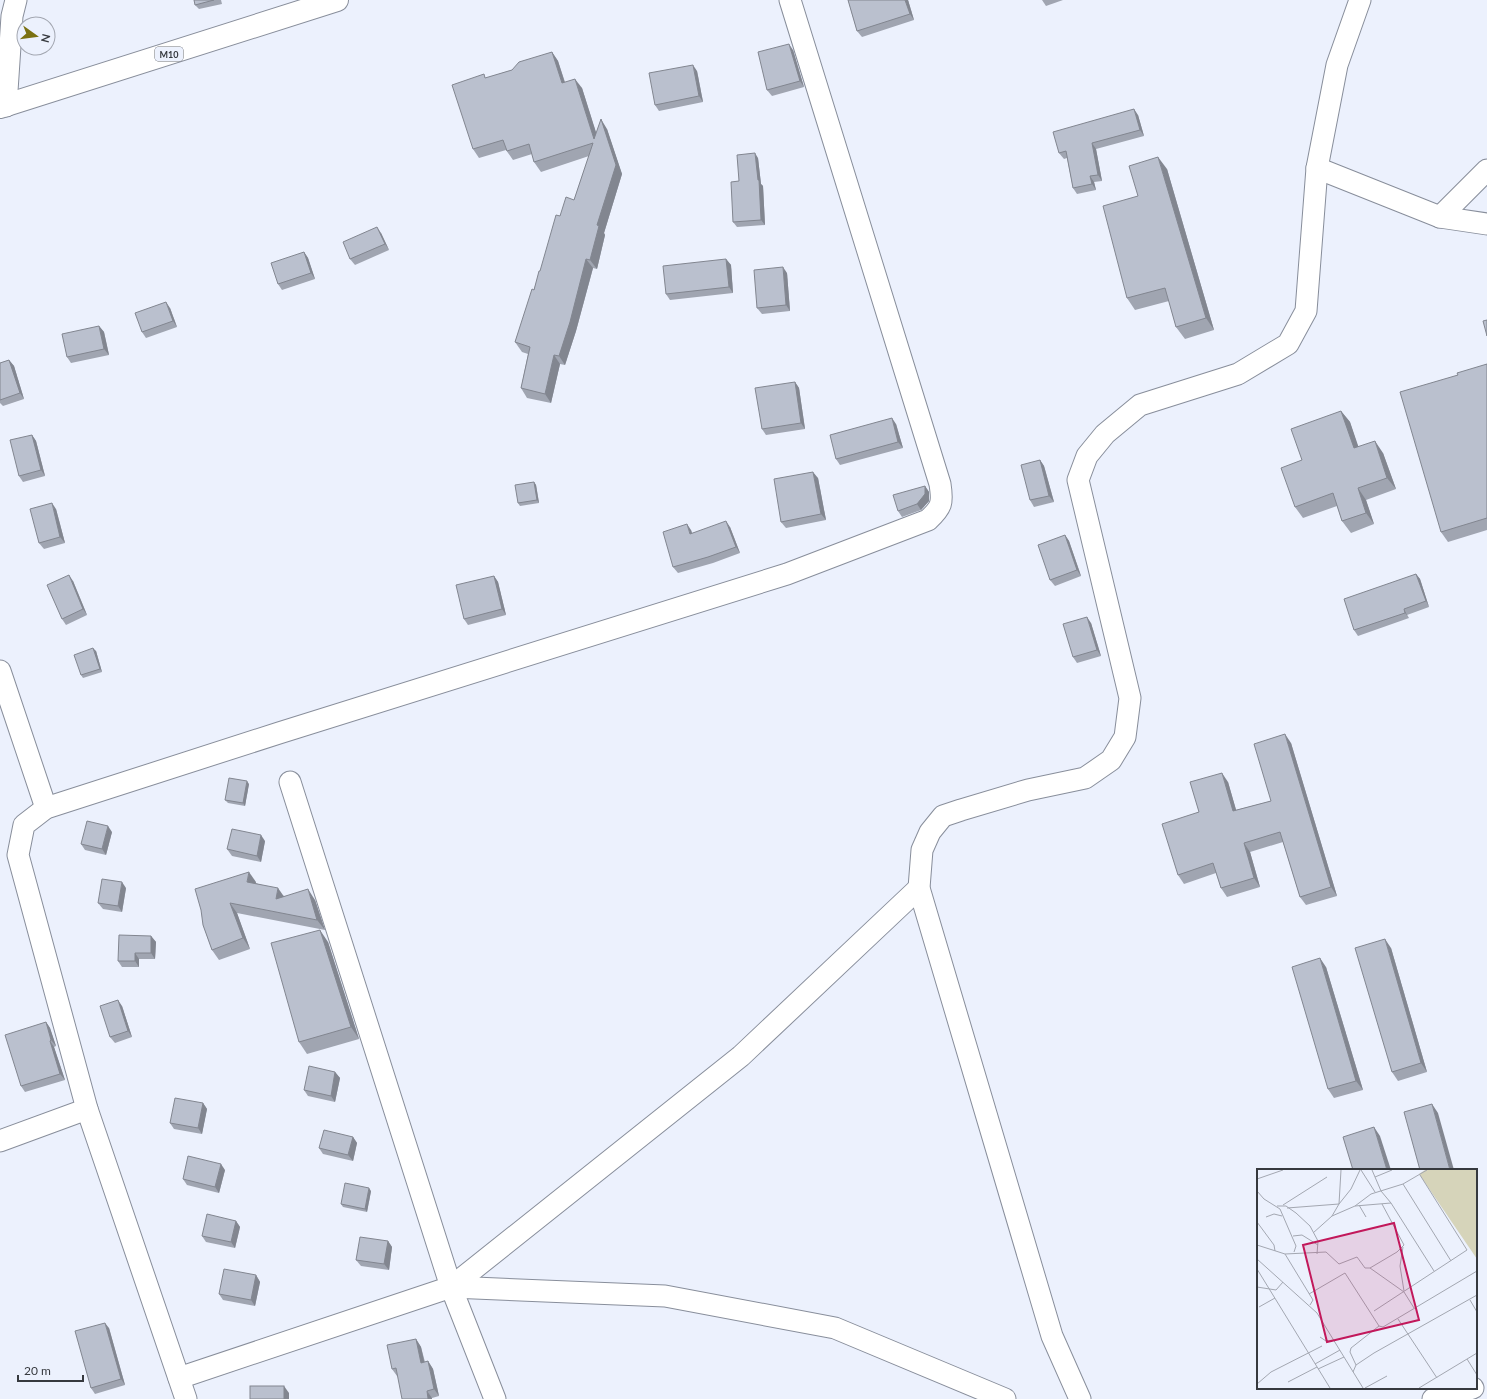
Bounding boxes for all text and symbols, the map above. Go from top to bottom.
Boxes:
north arrow [16,16,56,56]
text: N [39,33,54,44]
road number: M10 [155,47,183,61]
inset map [1257,1169,1477,1389]
scale bar [18,1357,83,1383]
text: 20 m [24,1363,51,1378]

